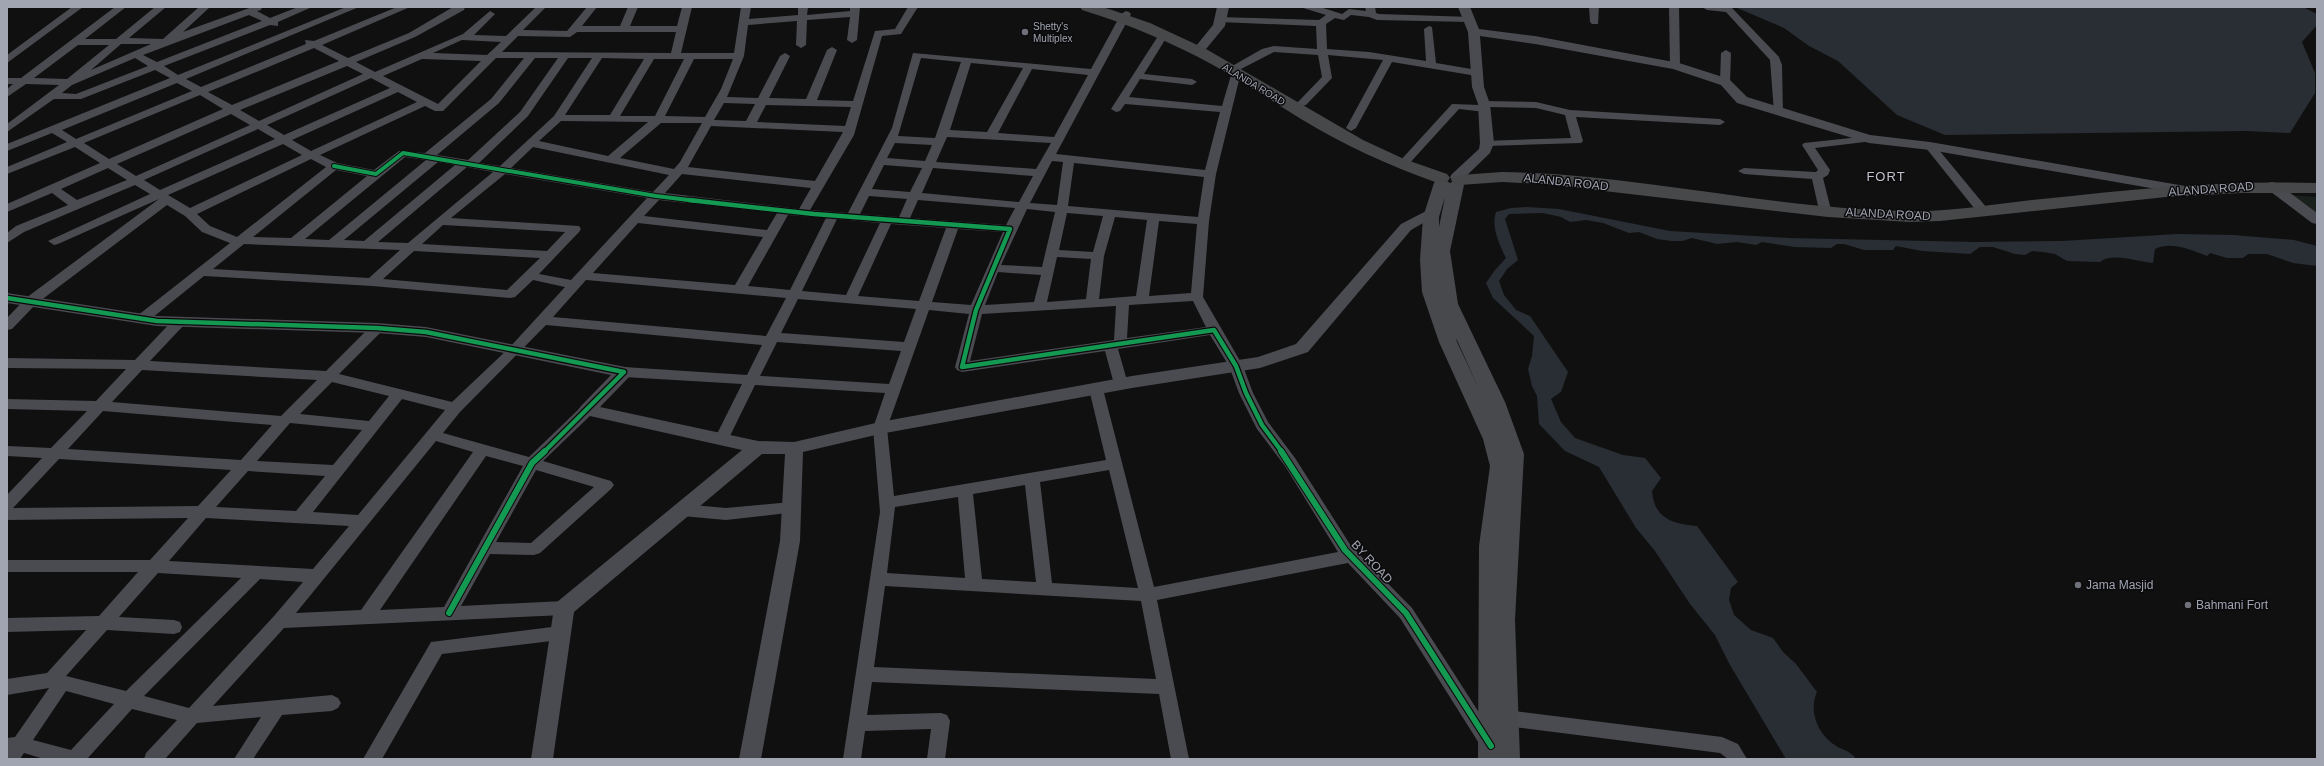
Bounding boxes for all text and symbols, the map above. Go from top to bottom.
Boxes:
place label: Shetty's Multiplex [1033,21,1072,44]
marker: Shetty's Multiplex [1020,27,1030,37]
street label: ALANDA ROAD [1220,61,1287,107]
district label: FORT [1866,169,1906,184]
street label: ALANDA ROAD [1523,171,1610,193]
street label: ALANDA ROAD [2168,179,2254,199]
street label: ALANDA ROAD [1845,205,1931,223]
street label: BY ROAD [1349,538,1396,587]
place label: Jama Masjid [2086,578,2153,592]
marker: Jama Masjid [2073,580,2083,590]
place label: Bahmani Fort [2196,598,2269,612]
marker: Bahmani Fort [2183,600,2193,610]

